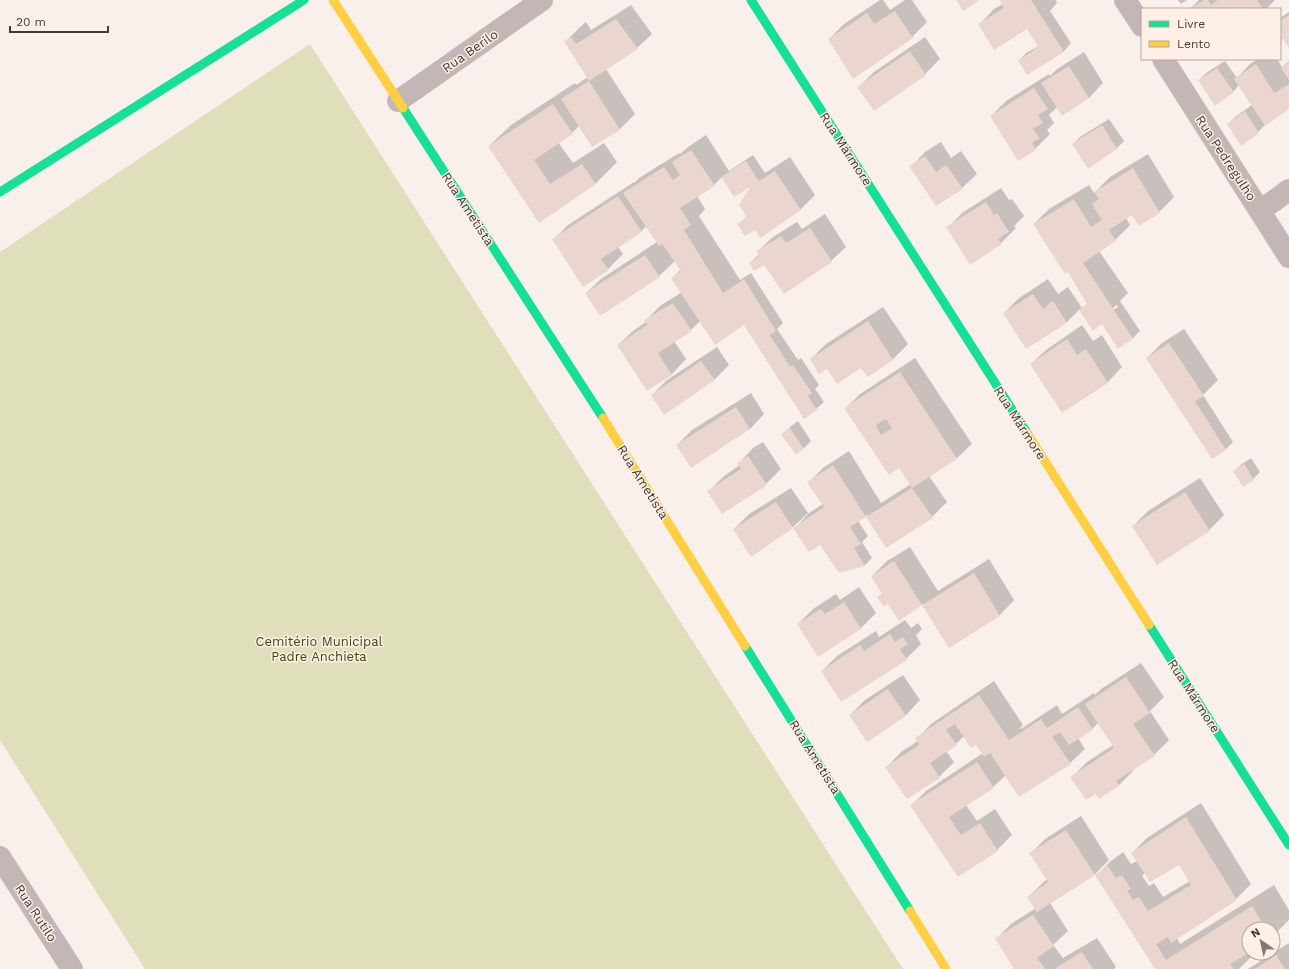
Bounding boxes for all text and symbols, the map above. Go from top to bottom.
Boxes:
scale bar [10,8,108,34]
legend [1141,8,1281,60]
text: 20 m [16,15,46,29]
text: Livre [1177,17,1205,31]
street label: Rua Berilo [439,26,501,76]
text: Lento [1177,37,1211,51]
street label: Rua Mármore [817,109,875,189]
street label: Rua Pedregulho [1193,112,1259,204]
street label: Rua Ametista [439,170,498,249]
street label: Rua Mármore [991,383,1049,463]
street label: Rua Ametista [614,442,672,522]
park label: Cemitério Municipal Padre Anchieta [256,634,382,664]
street label: Rua Mármore [1165,656,1223,736]
street label: Rua Ametista [786,717,844,797]
street label: Rua Rutilo [12,882,60,945]
north arrow [1241,921,1281,961]
text: N [1249,925,1263,941]

